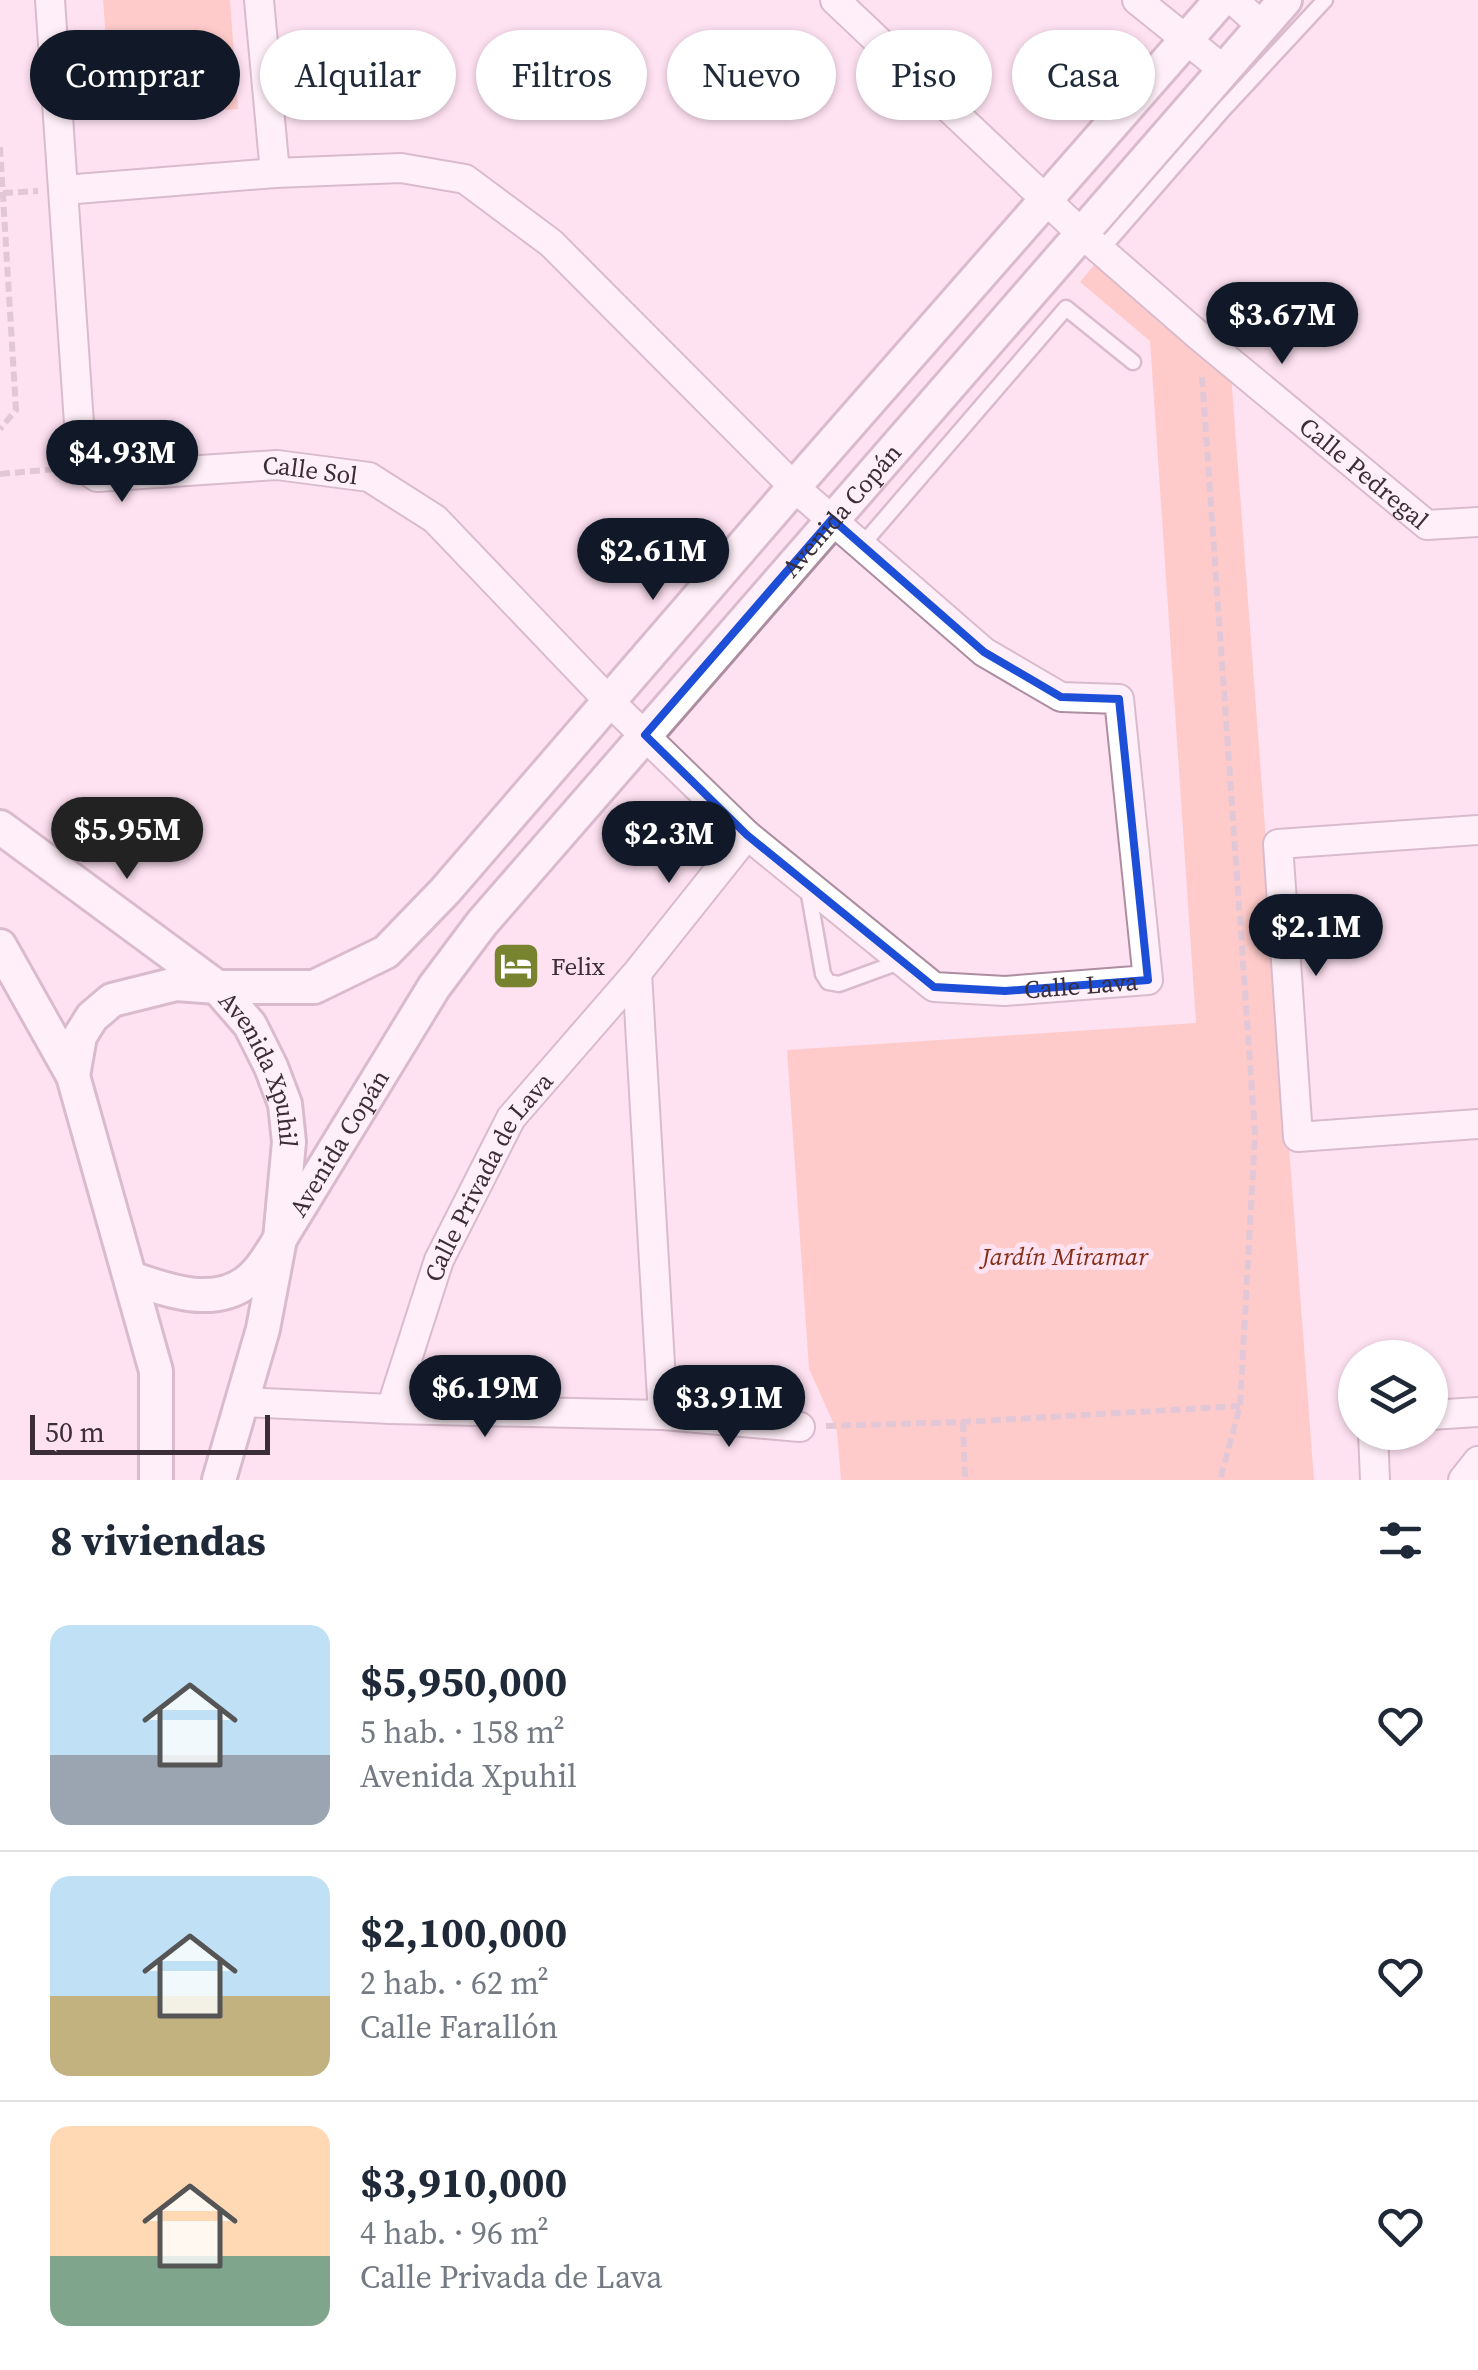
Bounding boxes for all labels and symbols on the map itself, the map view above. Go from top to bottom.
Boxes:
pin: $3.67M [1201,282,1363,367]
street label: Calle Pedregal [1292,409,1436,537]
pin: $4.93M [41,420,203,505]
street label: Avenida Copán [774,436,909,584]
street label: Calle Sol [261,448,360,492]
pin: $2.61M [572,518,734,603]
pin: $5.95M [46,797,208,882]
pin: $2.3M [599,801,739,886]
pin: $2.1M [1246,894,1386,979]
hotel icon: Felix [490,940,542,992]
place label: Felix [551,949,605,983]
street label: Calle Lava [1023,964,1139,1006]
street label: Avenida Xpuhil [211,984,306,1149]
street label: Avenida Copán [281,1063,397,1223]
street label: Calle Privada de Lava [416,1065,561,1286]
park label: Jardín Miramar [979,1239,1149,1273]
pin: $6.19M [404,1355,566,1440]
pin: $3.91M [648,1365,810,1450]
scale bar [30,1410,270,1454]

